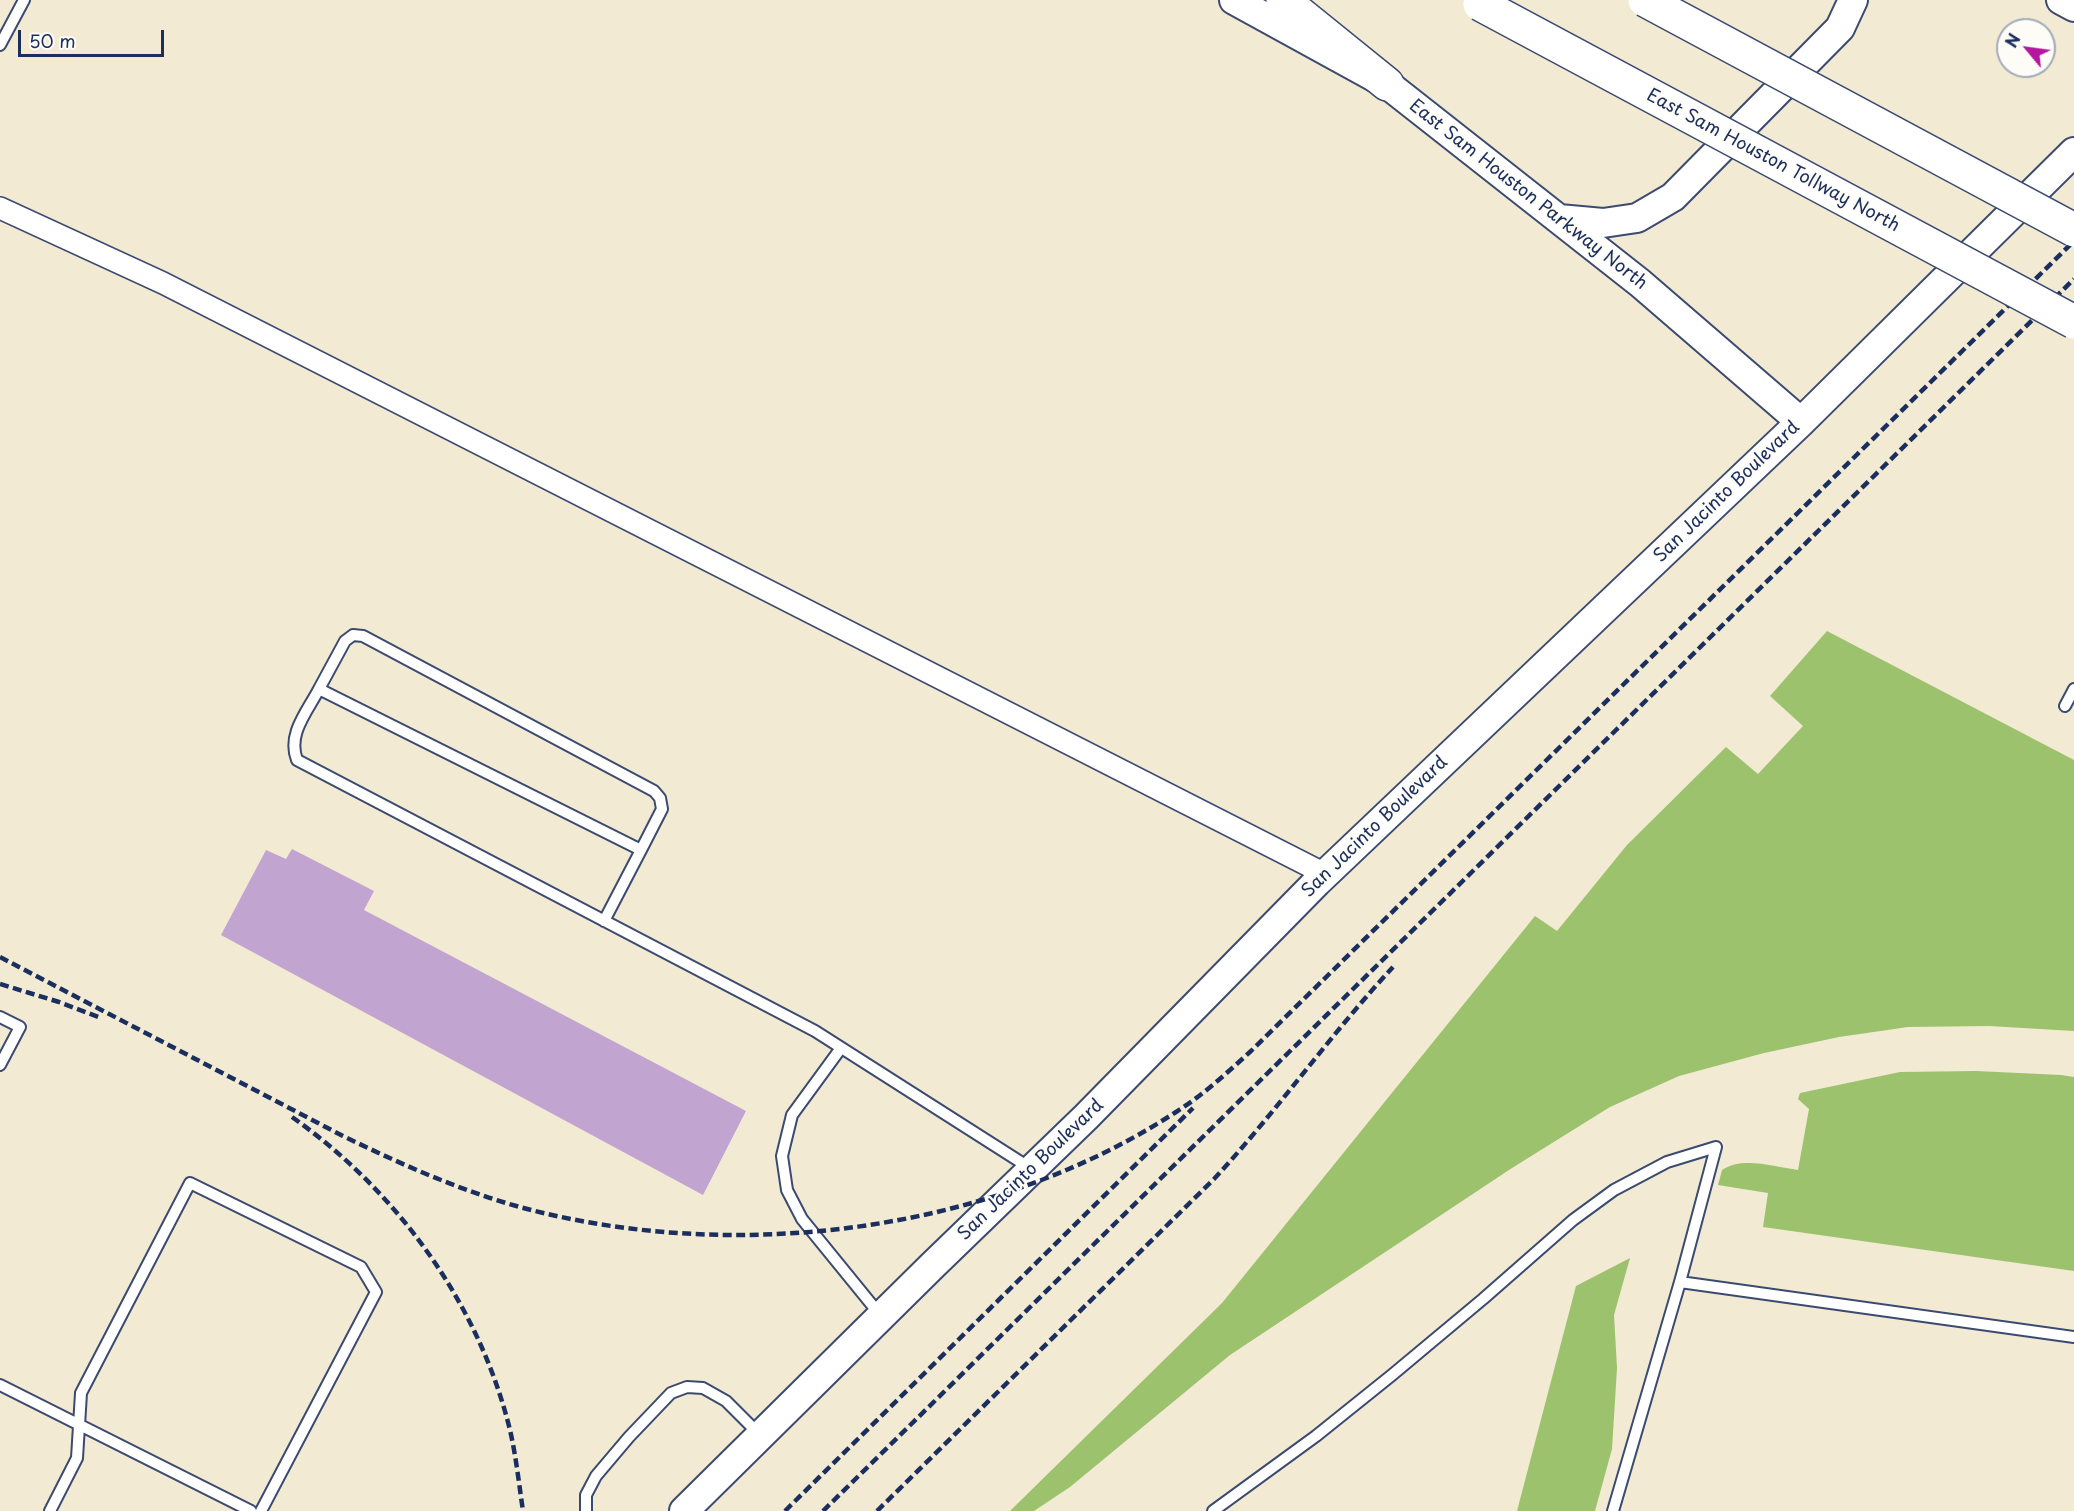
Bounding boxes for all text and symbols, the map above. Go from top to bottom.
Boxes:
scale bar [21,18,166,56]
north arrow [1996,18,2056,78]
text: 50 m [29,27,76,54]
text: N [1998,29,2026,52]
street label: East Sam Houston Tollway North [1643,85,1903,237]
street label: East Sam Houston Parkway North [1405,95,1651,295]
street label: San Jacinto Boulevard [1650,417,1804,567]
street label: San Jacinto Boulevard [1298,752,1452,902]
street label: San Jacinto Boulevard [954,1095,1108,1245]

